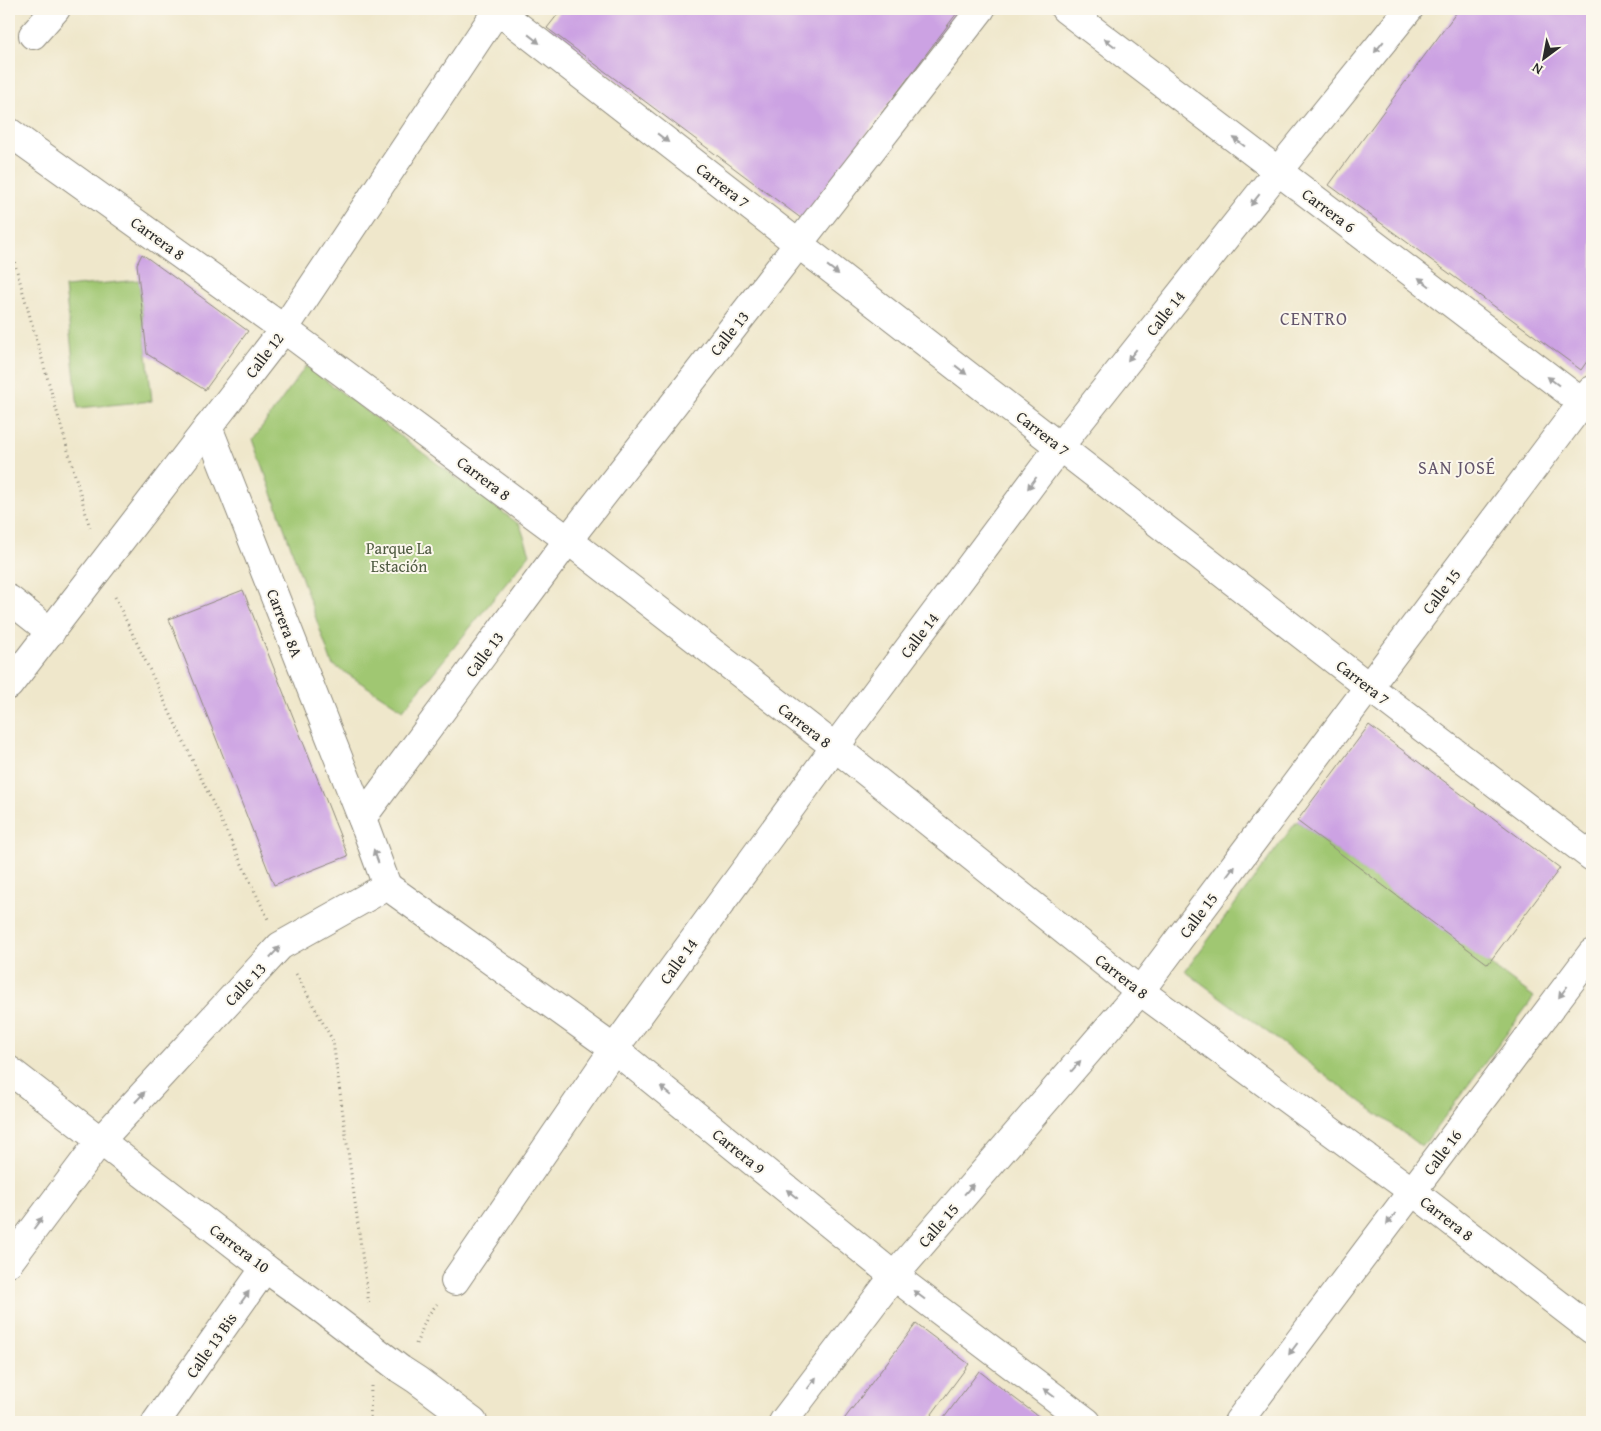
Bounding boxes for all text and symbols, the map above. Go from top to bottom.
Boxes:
north arrow [1518,32,1568,82]
one-way arrow [527,33,540,44]
one-way arrow [1104,37,1117,48]
one-way arrow [1373,40,1384,53]
text: N [1527,58,1546,80]
one-way arrow [656,133,669,144]
one-way arrow [1233,136,1246,147]
street label: Carrera 7 [691,156,755,214]
street label: Carrera 6 [1297,182,1361,238]
one-way arrow [1249,193,1260,206]
street label: Carrera 8 [126,210,190,266]
one-way arrow [826,265,840,275]
one-way arrow [1418,277,1431,288]
street label: Calle 14 [1140,285,1191,341]
street label: Calle 13 [704,305,754,361]
district label: CENTRO [1280,305,1348,332]
street label: Calle 12 [239,327,289,383]
one-way arrow [1127,348,1138,361]
one-way arrow [954,364,967,375]
one-way arrow [1547,375,1560,386]
street label: Carrera 7 [1011,404,1075,462]
street label: Carrera 8 [452,450,516,506]
district label: SAN JOSÉ [1418,454,1496,481]
one-way arrow [1027,476,1038,489]
park label: Parque La Estación [366,536,432,578]
street label: Calle 15 [1416,563,1466,619]
street label: Carrera 8A [261,585,309,661]
street label: Calle 14 [894,607,944,663]
street label: Calle 13 [459,626,509,682]
street label: Carrera 7 [1331,653,1395,711]
street label: Carrera 8 [773,696,837,754]
one-way arrow [372,848,379,863]
one-way arrow [1226,864,1236,878]
street label: Calle 15 [1173,887,1223,943]
street label: Calle 14 [653,933,703,989]
one-way arrow [269,947,281,959]
street label: Carrera 8 [1090,947,1154,1005]
street label: Calle 13 [219,957,271,1011]
one-way arrow [1558,985,1568,999]
one-way arrow [1070,1060,1081,1073]
one-way arrow [659,1086,672,1097]
one-way arrow [135,1091,146,1104]
street label: Carrera 9 [707,1122,771,1180]
street label: Calle 16 [1417,1124,1467,1180]
one-way arrow [963,1183,974,1195]
one-way arrow [786,1188,799,1199]
street label: Carrera 8 [1415,1189,1479,1247]
street label: Calle 15 [912,1198,964,1252]
one-way arrow [1386,1212,1396,1226]
one-way arrow [33,1216,43,1230]
street label: Carrera 10 [205,1217,275,1279]
one-way arrow [240,1290,250,1303]
one-way arrow [912,1290,926,1300]
street label: Calle 13 Bis [180,1307,242,1383]
one-way arrow [1288,1342,1298,1356]
one-way arrow [807,1376,817,1390]
one-way arrow [1042,1388,1056,1398]

